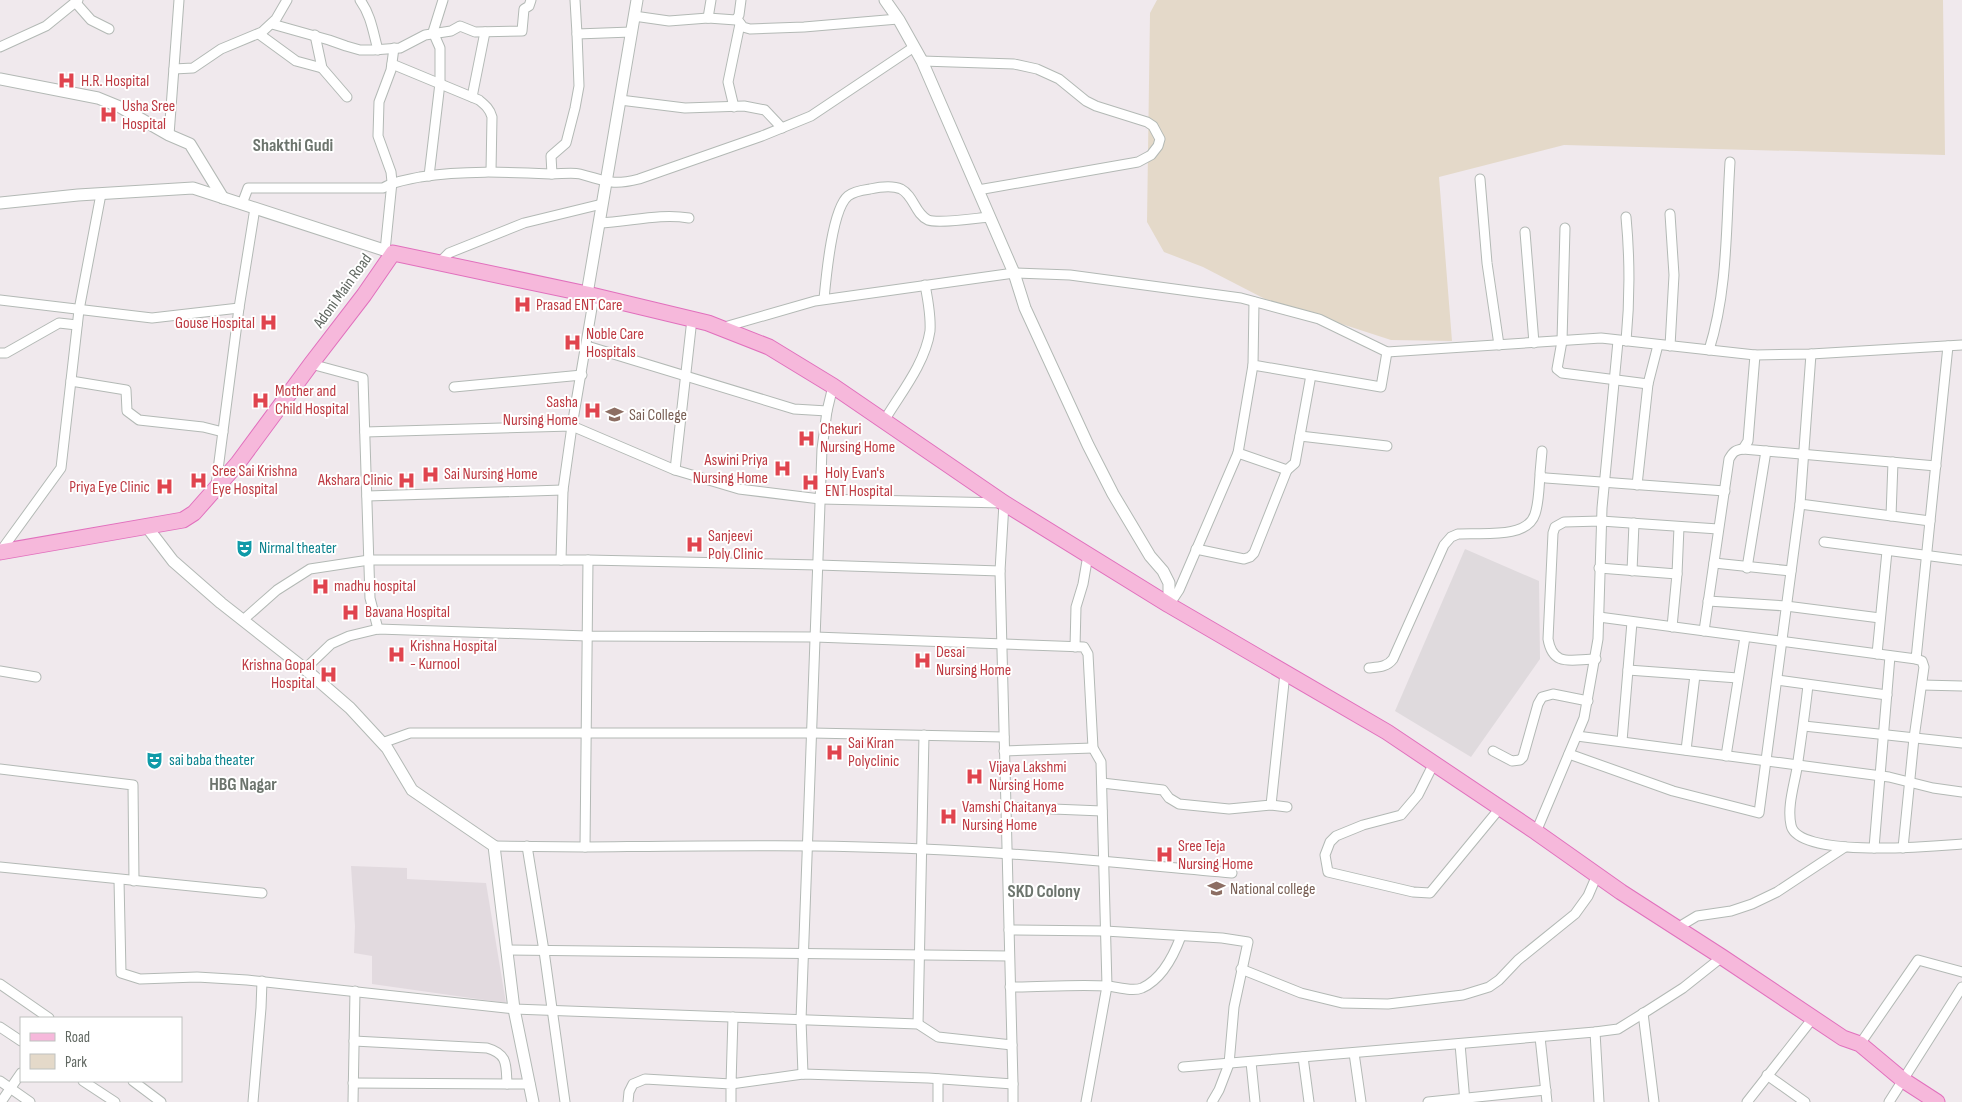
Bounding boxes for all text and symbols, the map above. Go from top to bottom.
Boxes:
hospital icon: H.R. Hospital [57,71,77,91]
place label: H.R. Hospital [81,72,149,91]
place label: Usha Sree Hospital [122,97,175,134]
hospital icon: Usha Sree Hospital [98,105,118,125]
district label: Shakthi Gudi [253,135,333,156]
street label: Adoni Main Road [309,250,376,333]
hospital icon: Prasad ENT Care [512,295,532,315]
place label: Prasad ENT Care [536,296,623,315]
hospital icon: Gouse Hospital [259,313,279,333]
place label: Gouse Hospital [175,314,255,333]
place label: Noble Care Hospitals [586,325,644,362]
hospital icon: Noble Care Hospitals [562,333,582,353]
place label: Mother and Child Hospital [275,382,349,419]
hospital icon: Mother and Child Hospital [251,390,271,410]
place label: Sasha Nursing Home [503,393,578,430]
hospital icon: Sasha Nursing Home [582,401,602,421]
school or university icon: Sai College [605,405,625,425]
place label: Sai College [629,406,687,425]
place label: Chekuri Nursing Home [820,420,895,457]
hospital icon: Chekuri Nursing Home [796,428,816,448]
place label: Aswini Priya Nursing Home [693,451,768,488]
hospital icon: Aswini Priya Nursing Home [772,459,792,479]
place label: Sree Sai Krishna Eye Hospital [212,462,297,499]
hospital icon: Sai Nursing Home [420,464,440,484]
place label: Holy Evan's ENT Hospital [825,464,893,501]
place label: Sai Nursing Home [444,465,538,484]
hospital icon: Sree Sai Krishna Eye Hospital [188,470,208,490]
hospital icon: Akshara Clinic [397,470,417,490]
place label: Akshara Clinic [317,471,393,490]
hospital icon: Holy Evan's ENT Hospital [801,472,821,492]
hospital icon: Priya Eye Clinic [154,477,174,497]
place label: Priya Eye Clinic [69,478,150,497]
place label: Sanjeevi Poly Clinic [708,527,763,564]
hospital icon: Sanjeevi Poly Clinic [684,535,704,555]
theatre icon: Nirmal theater [235,538,255,558]
place label: Nirmal theater [259,539,337,558]
hospital icon: madhu hospital [310,576,330,596]
place label: madhu hospital [334,577,416,596]
hospital icon: Bavana Hospital [341,602,361,622]
place label: Bavana Hospital [365,603,450,622]
place label: Krishna Hospital - Kurnool [410,637,497,674]
place label: Desai Nursing Home [936,643,1011,680]
hospital icon: Krishna Hospital - Kurnool [386,645,406,665]
hospital icon: Desai Nursing Home [912,651,932,671]
place label: Krishna Gopal Hospital [242,656,315,693]
hospital icon: Krishna Gopal Hospital [319,664,339,684]
place label: Sai Kiran Polyclinic [848,734,899,771]
hospital icon: Sai Kiran Polyclinic [824,742,844,762]
theatre icon: sai baba theater [145,750,165,770]
place label: sai baba theater [169,751,255,770]
place label: Vijaya Lakshmi Nursing Home [989,758,1067,795]
hospital icon: Vijaya Lakshmi Nursing Home [965,766,985,786]
district label: HBG Nagar [209,774,277,795]
place label: Vamshi Chaitanya Nursing Home [962,798,1057,835]
hospital icon: Vamshi Chaitanya Nursing Home [938,806,958,826]
place label: Sree Teja Nursing Home [1178,837,1253,874]
hospital icon: Sree Teja Nursing Home [1154,845,1174,865]
school or university icon: National college [1206,879,1226,899]
place label: National college [1230,880,1315,899]
district label: SKD Colony [1008,881,1081,902]
legend [20,1017,182,1082]
text: Road [65,1028,90,1047]
text: Park [65,1053,87,1072]

